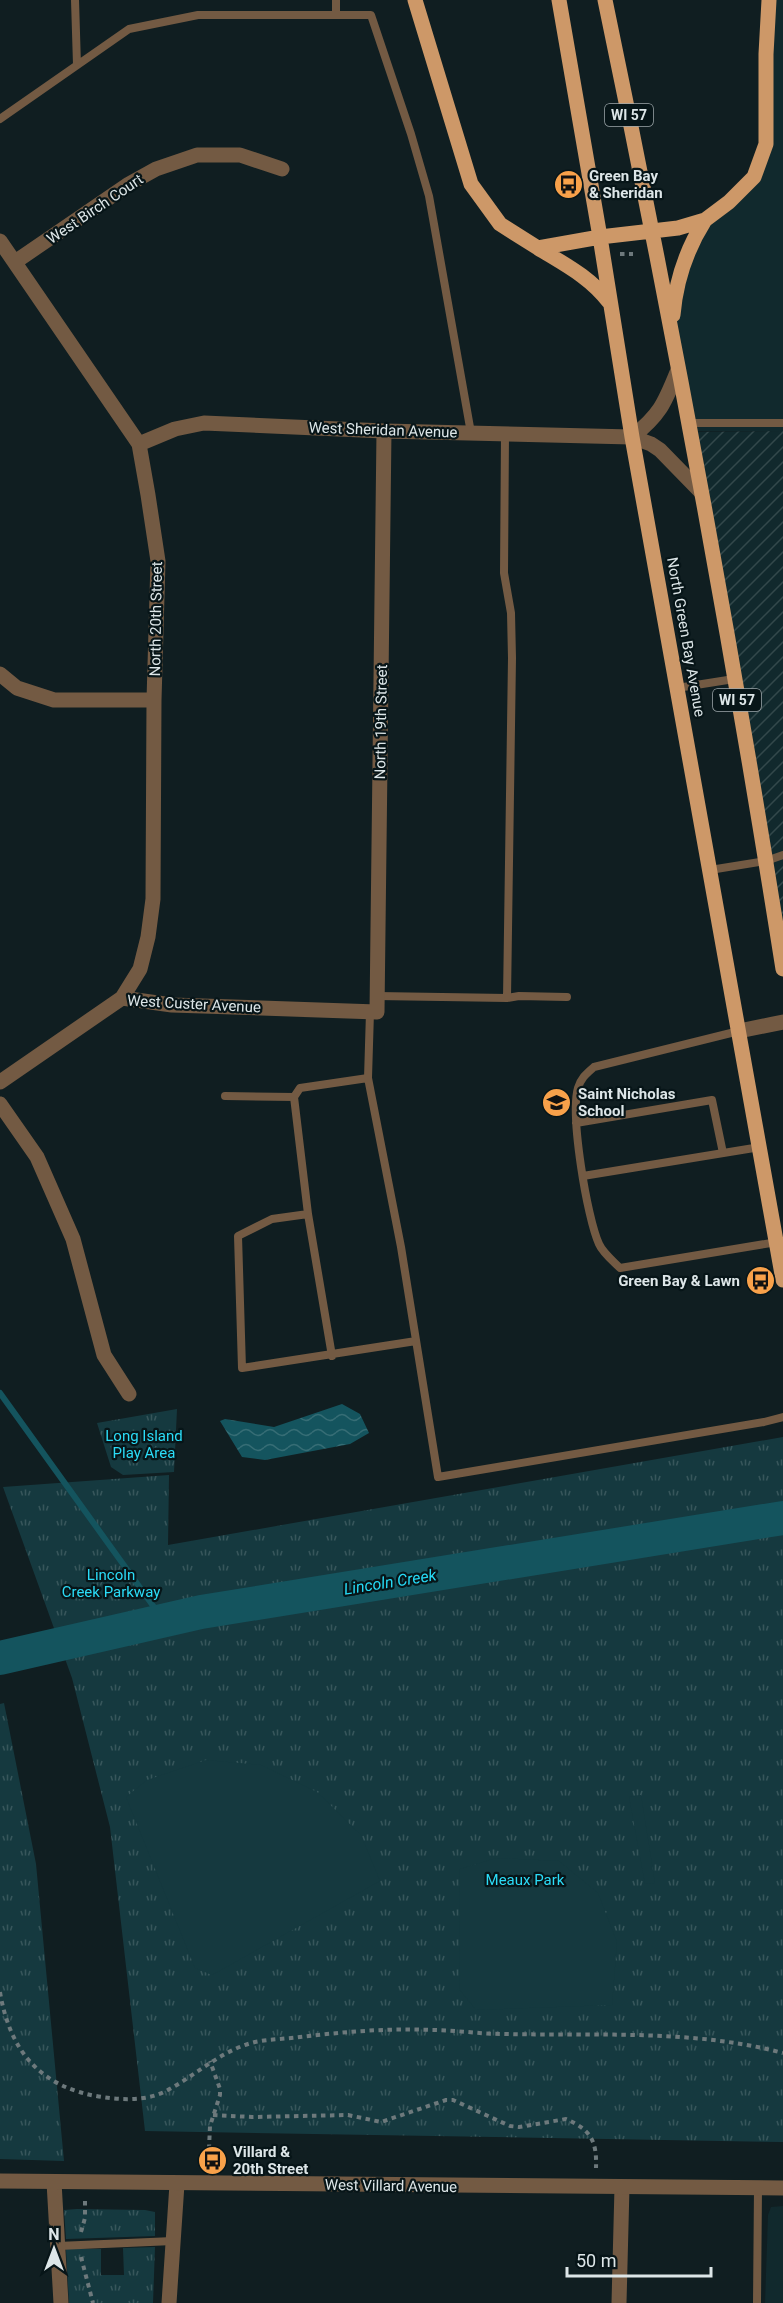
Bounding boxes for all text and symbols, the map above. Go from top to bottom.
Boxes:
road number: WI 57 [605,104,653,126]
place label: Green Bay & Sheridan [589,167,663,202]
bus stop icon: Green Bay & Sheridan [552,169,584,201]
street label: West Birch Court [43,170,147,248]
street label: West Sheridan Avenue [308,418,458,442]
street label: North Green Bay Avenue [663,556,709,718]
street label: North 20th Street [146,561,166,677]
street label: North 19th Street [371,664,391,780]
road number: WI 57 [713,689,761,711]
street label: West Custer Avenue [127,992,261,1016]
place label: Saint Nicholas School [578,1085,676,1120]
school or university icon: Saint Nicholas School [541,1087,573,1119]
bus stop icon: Green Bay & Lawn [745,1265,777,1297]
place label: Green Bay & Lawn [618,1272,740,1290]
park label: Long Island Play Area [105,1427,183,1462]
water label: Lincoln Creek [342,1565,439,1599]
park label: Lincoln Creek Parkway [62,1566,160,1601]
park label: Meaux Park [486,1871,565,1889]
place label: Villard & 20th Street [233,2143,308,2178]
bus stop icon: Villard & 20th Street [196,2145,228,2177]
street label: West Villard Avenue [325,2176,457,2196]
north arrow [24,2219,84,2279]
text: N [48,2225,60,2244]
scale bar [567,2240,711,2278]
text: 50 m [576,2250,616,2271]

